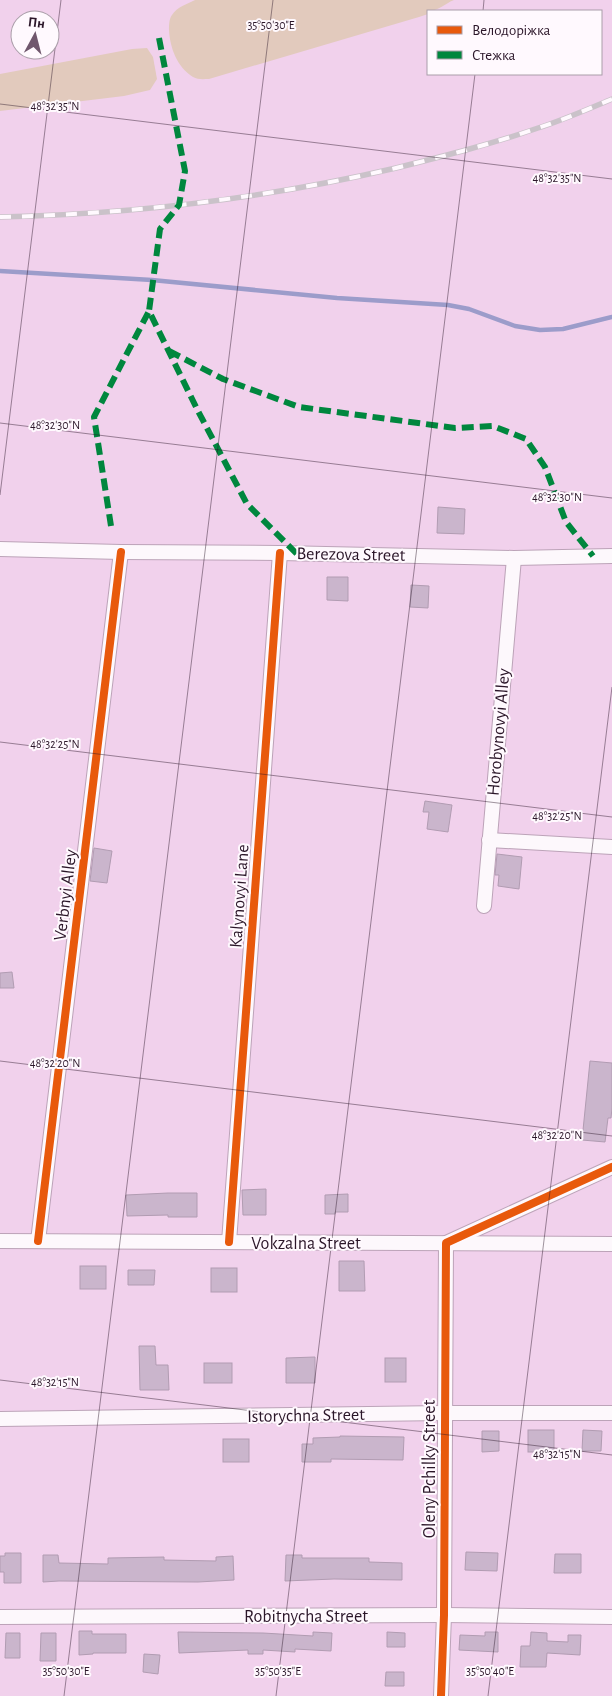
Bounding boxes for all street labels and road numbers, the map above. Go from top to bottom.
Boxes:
street label: Berezova Street [297,545,406,565]
street label: Horobynovyi Alley [484,667,514,796]
street label: Kalynovyi Lane [227,844,253,948]
street label: Verbnyi Alley [51,848,81,942]
street label: Vokzalna Street [251,1235,361,1253]
street label: Oleny Pchilky Street [421,1399,439,1538]
street label: Istorychna Street [247,1406,365,1426]
street label: Robitnycha Street [244,1608,368,1626]

